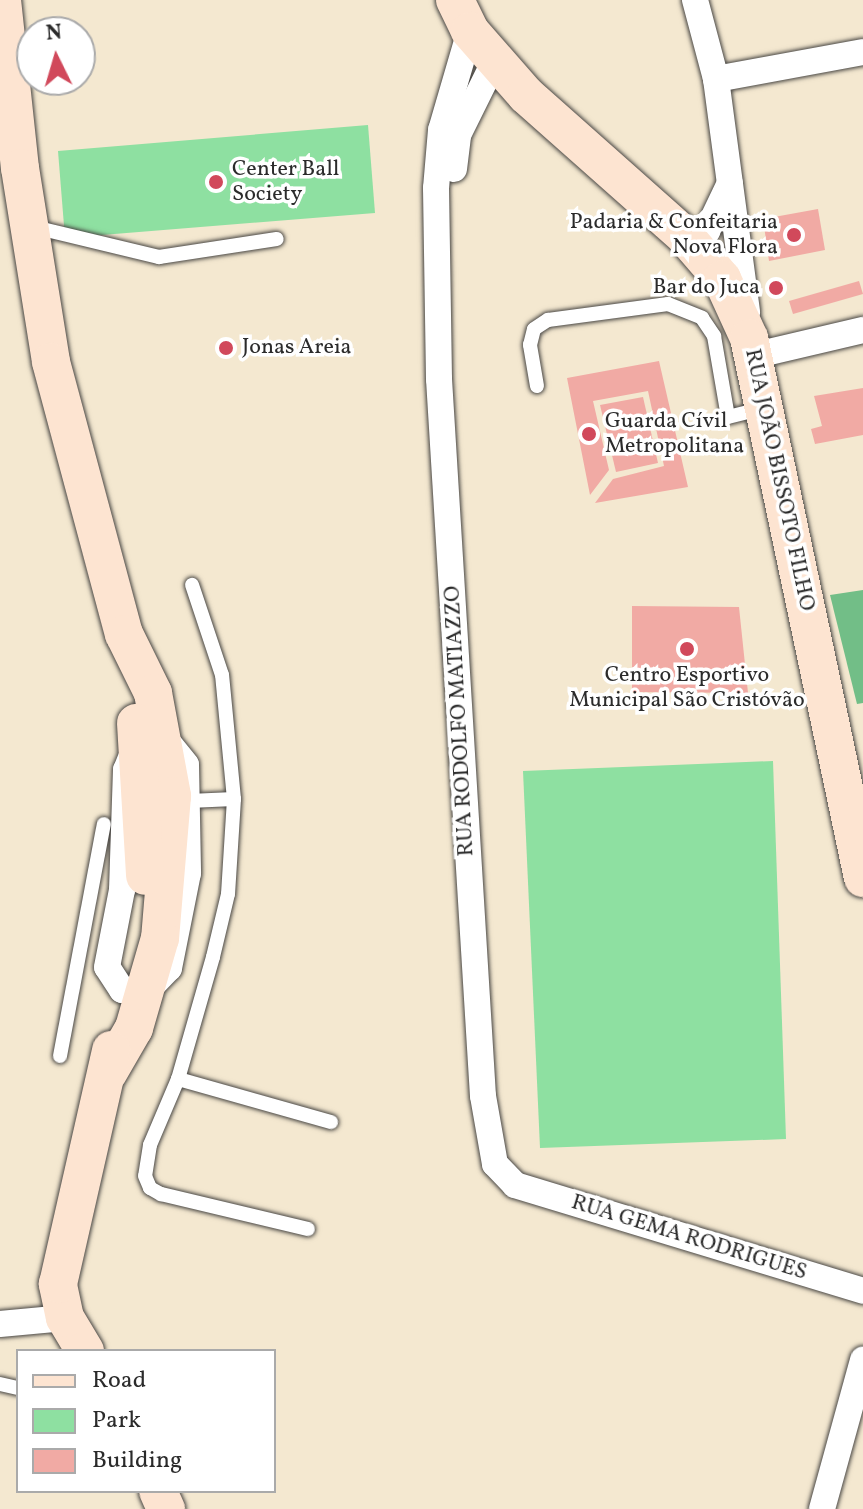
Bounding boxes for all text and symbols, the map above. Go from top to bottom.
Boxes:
north arrow [16,16,96,96]
text: N [45,17,63,50]
place label: Center Ball Society [232,156,339,208]
marker: Center Ball Society [207,173,225,191]
place label: Padaria & Confeitaria Nova Flora [570,209,778,260]
marker: Padaria & Confeitaria Nova Flora [785,226,803,244]
place label: Bar do Juca [653,275,760,301]
marker: Bar do Juca [767,279,785,297]
place label: Jonas Areia [242,335,352,361]
marker: Jonas Areia [217,339,235,357]
street label: RUA JOÃO BISSOTO FILHO [738,347,820,613]
place label: Guarda Cívil Metropolitana [605,408,744,460]
marker: Guarda Cívil Metropolitana [580,425,598,443]
street label: RUA RODOLFO MATIAZZO [440,585,480,857]
marker: Centro Esportivo Municipal São Cristóvão [678,640,696,658]
place label: Centro Esportivo Municipal São Cristóvão [569,662,805,714]
street label: RUA GEMA RODRIGUES [568,1190,810,1286]
legend [16,1349,276,1493]
text: Road [92,1364,146,1398]
text: Park [92,1404,141,1438]
text: Building [92,1444,182,1478]

